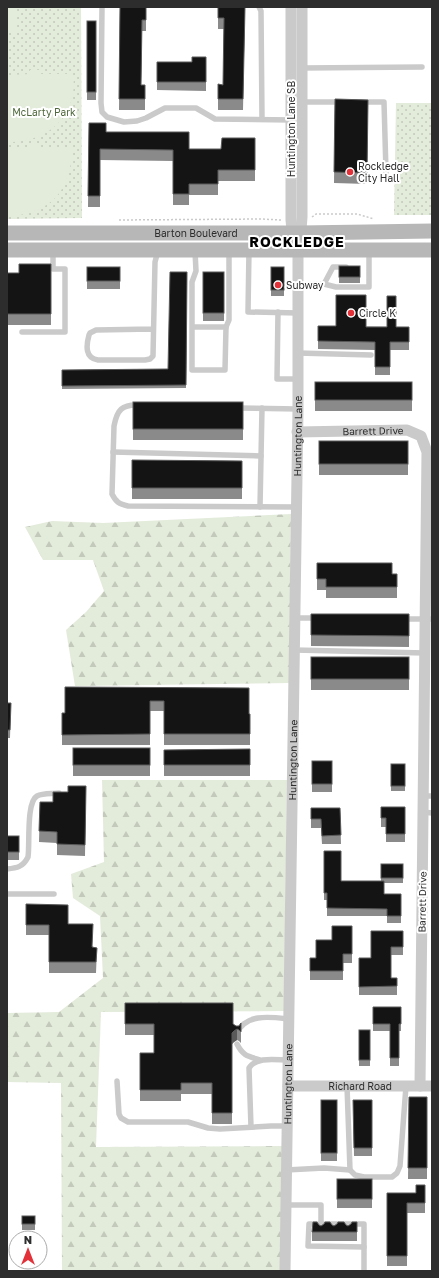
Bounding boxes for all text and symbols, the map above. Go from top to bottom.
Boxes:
street label: Huntington Lane SB [285,81,297,177]
park label: McLarty Park [12,106,76,118]
place label: Rockledge City Hall [358,160,409,184]
marker: Rockledge City Hall [345,167,355,177]
street label: Barton Boulevard [154,227,238,239]
district label: ROCKLEDGE [249,233,345,250]
place label: Subway [286,279,324,291]
marker: Subway [273,280,283,290]
place label: Circle K [359,307,396,319]
marker: Circle K [346,308,356,318]
street label: Huntington Lane [291,395,304,477]
street label: Barrett Drive [342,424,404,437]
street label: Huntington Lane [286,719,299,801]
street label: Barrett Drive [415,871,429,933]
street label: Huntington Lane [281,1043,294,1125]
street label: Richard Road [328,1080,392,1092]
north arrow [8,1230,48,1270]
text: N [24,1233,32,1246]

